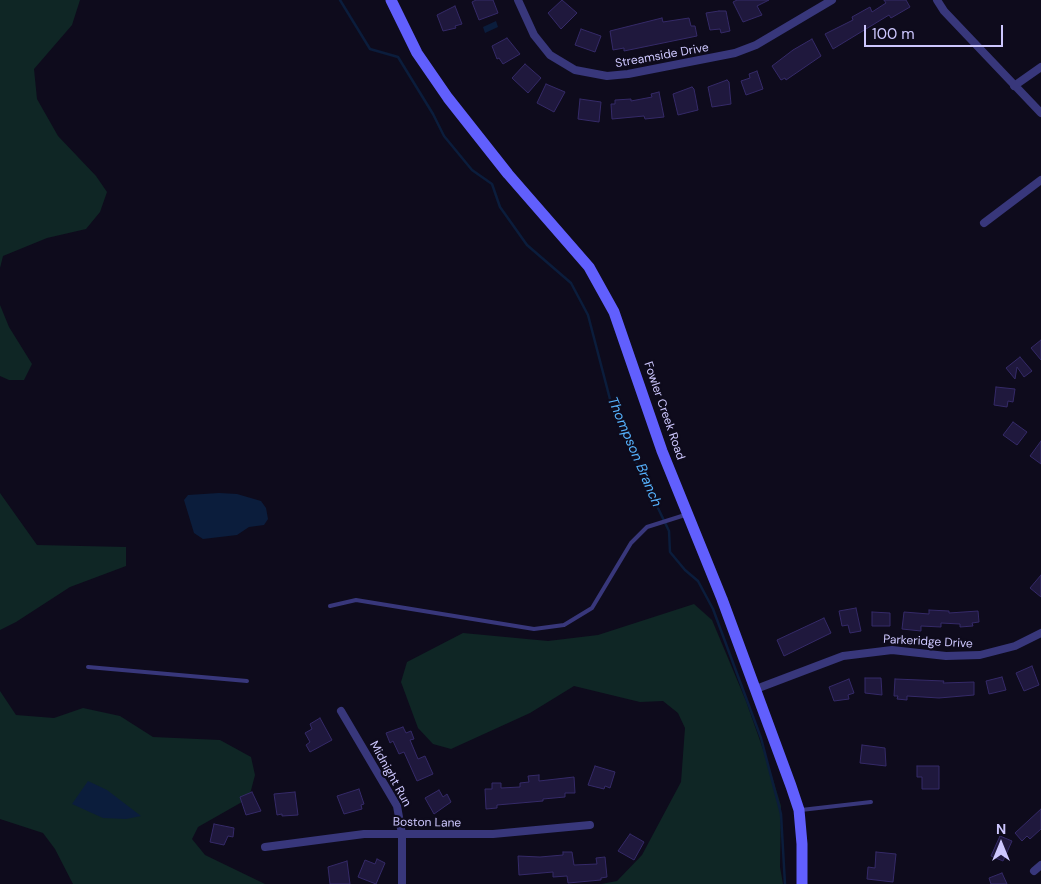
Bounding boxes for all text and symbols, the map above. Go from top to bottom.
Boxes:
scale bar [866,15,1005,47]
text: 100 m [872,24,915,44]
street label: Streamside Drive [614,41,710,71]
street label: Fowler Creek Road [640,360,688,462]
water label: Thompson Branch [603,394,665,510]
street label: Parkeridge Drive [883,632,973,652]
street label: Midnight Run [366,739,414,809]
street label: Boston Lane [393,815,461,831]
north arrow [976,819,1026,869]
text: N [996,820,1006,838]

